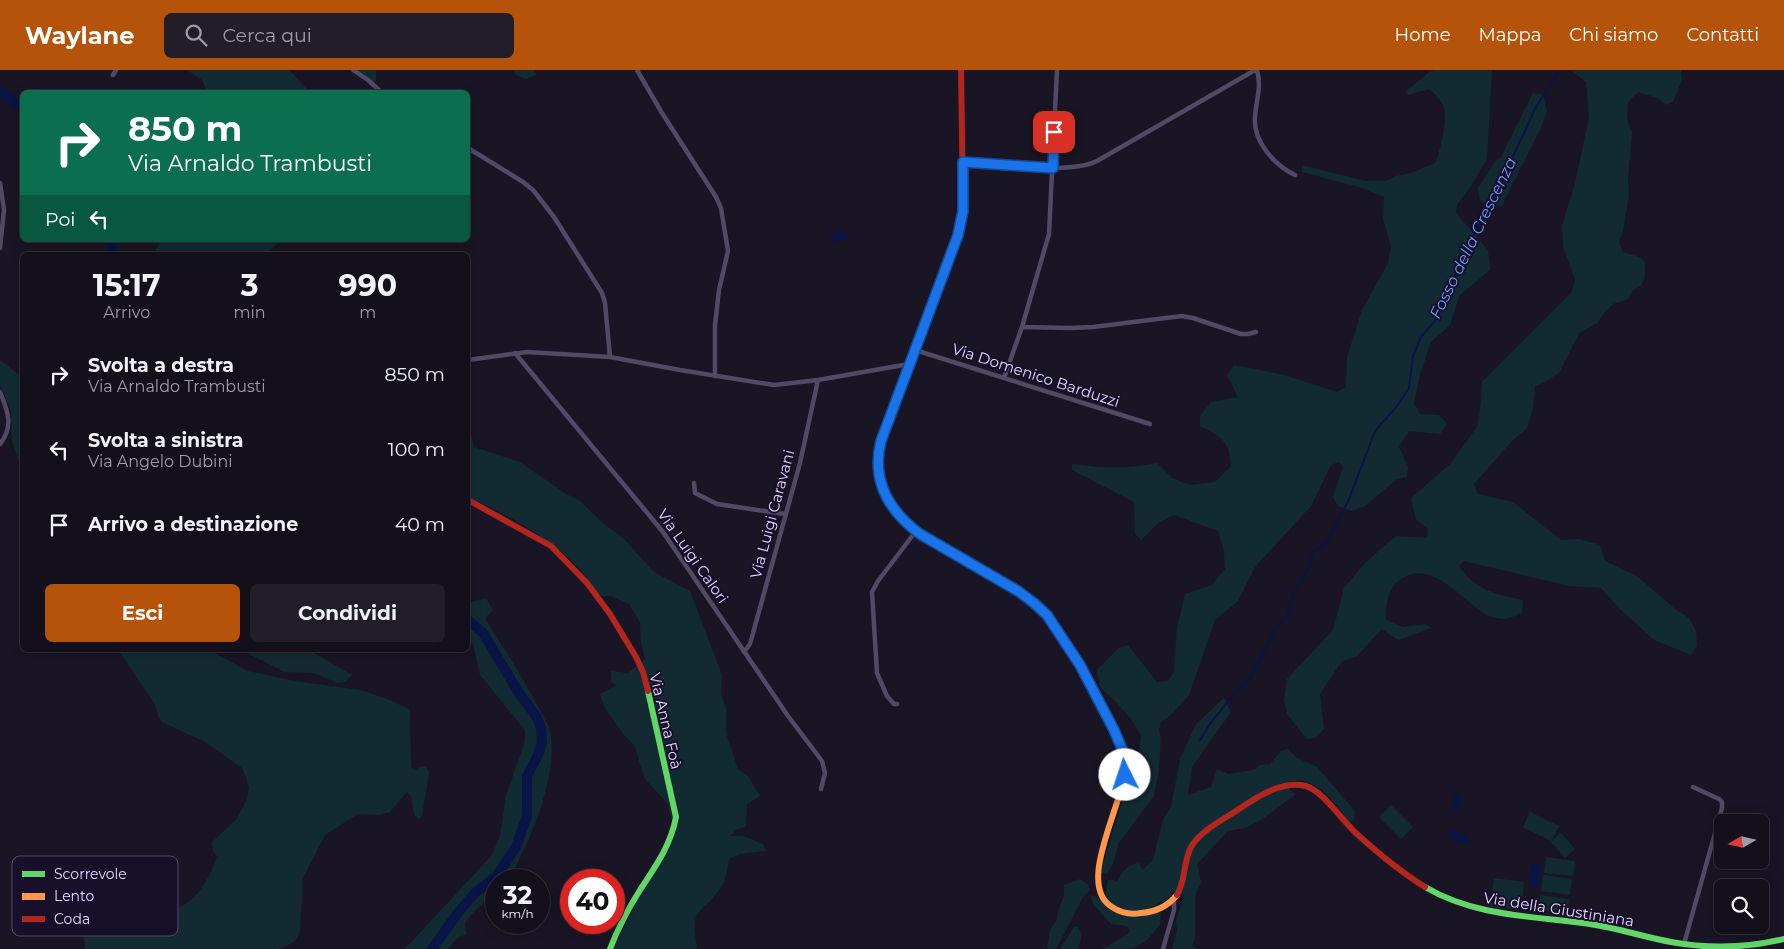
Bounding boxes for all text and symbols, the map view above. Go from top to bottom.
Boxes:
search box [164,13,514,58]
text: Waylane [25,21,134,50]
icon: search [182,21,210,49]
text: Cerca qui [222,24,312,47]
text: Home [1395,24,1451,46]
text: Mappa [1479,24,1541,46]
text: Chi siamo [1569,24,1658,46]
text: Contatti [1686,24,1759,46]
text: 850 m [128,107,242,150]
icon: right [45,110,110,175]
pin [1033,111,1075,153]
icon: arrive [1040,118,1068,146]
text: Via Arnaldo Trambusti [128,150,372,177]
water label: Fosso della Crescenza [1426,154,1520,322]
icon: left [85,205,113,233]
text: Poi [45,208,75,231]
text: 15:17 [93,267,161,304]
text: 3 [241,267,259,304]
text: 990 [339,267,397,304]
text: Arrivo [103,303,150,322]
text: min [234,303,266,322]
text: m [359,303,376,322]
street label: Via Domenico Barduzzi [950,339,1122,411]
text: Svolta a destra [88,354,234,377]
icon: right [45,361,73,389]
text: 850 m [384,363,445,386]
text: Via Arnaldo Trambusti [88,377,266,396]
text: Svolta a sinistra [88,429,243,452]
icon: left [45,436,73,464]
text: 100 m [388,438,445,461]
street label: Via Luigi Caravani [746,448,798,580]
text: Via Angelo Dubini [88,452,233,471]
street label: Via Luigi Calori [653,505,733,607]
icon: arrive [45,511,73,539]
text: Arrivo a destinazione [88,513,298,536]
text: 40 m [395,513,445,536]
button: Esci [45,584,240,642]
button: Condividi [250,584,445,642]
street label: Via Anna Foà [646,671,686,771]
position arrow [1098,748,1150,800]
north arrow [1714,814,1769,869]
map controls [1714,814,1769,934]
legend [12,856,178,936]
text: Scorrevole [54,865,127,883]
speed limit sign: 40 [560,869,625,934]
button: search [1714,879,1769,934]
text: 32 [503,880,532,910]
text: Lento [54,887,94,905]
street label: Via della Giustiniana [1482,888,1636,930]
text: km/h [501,906,534,921]
text: Coda [54,910,90,928]

